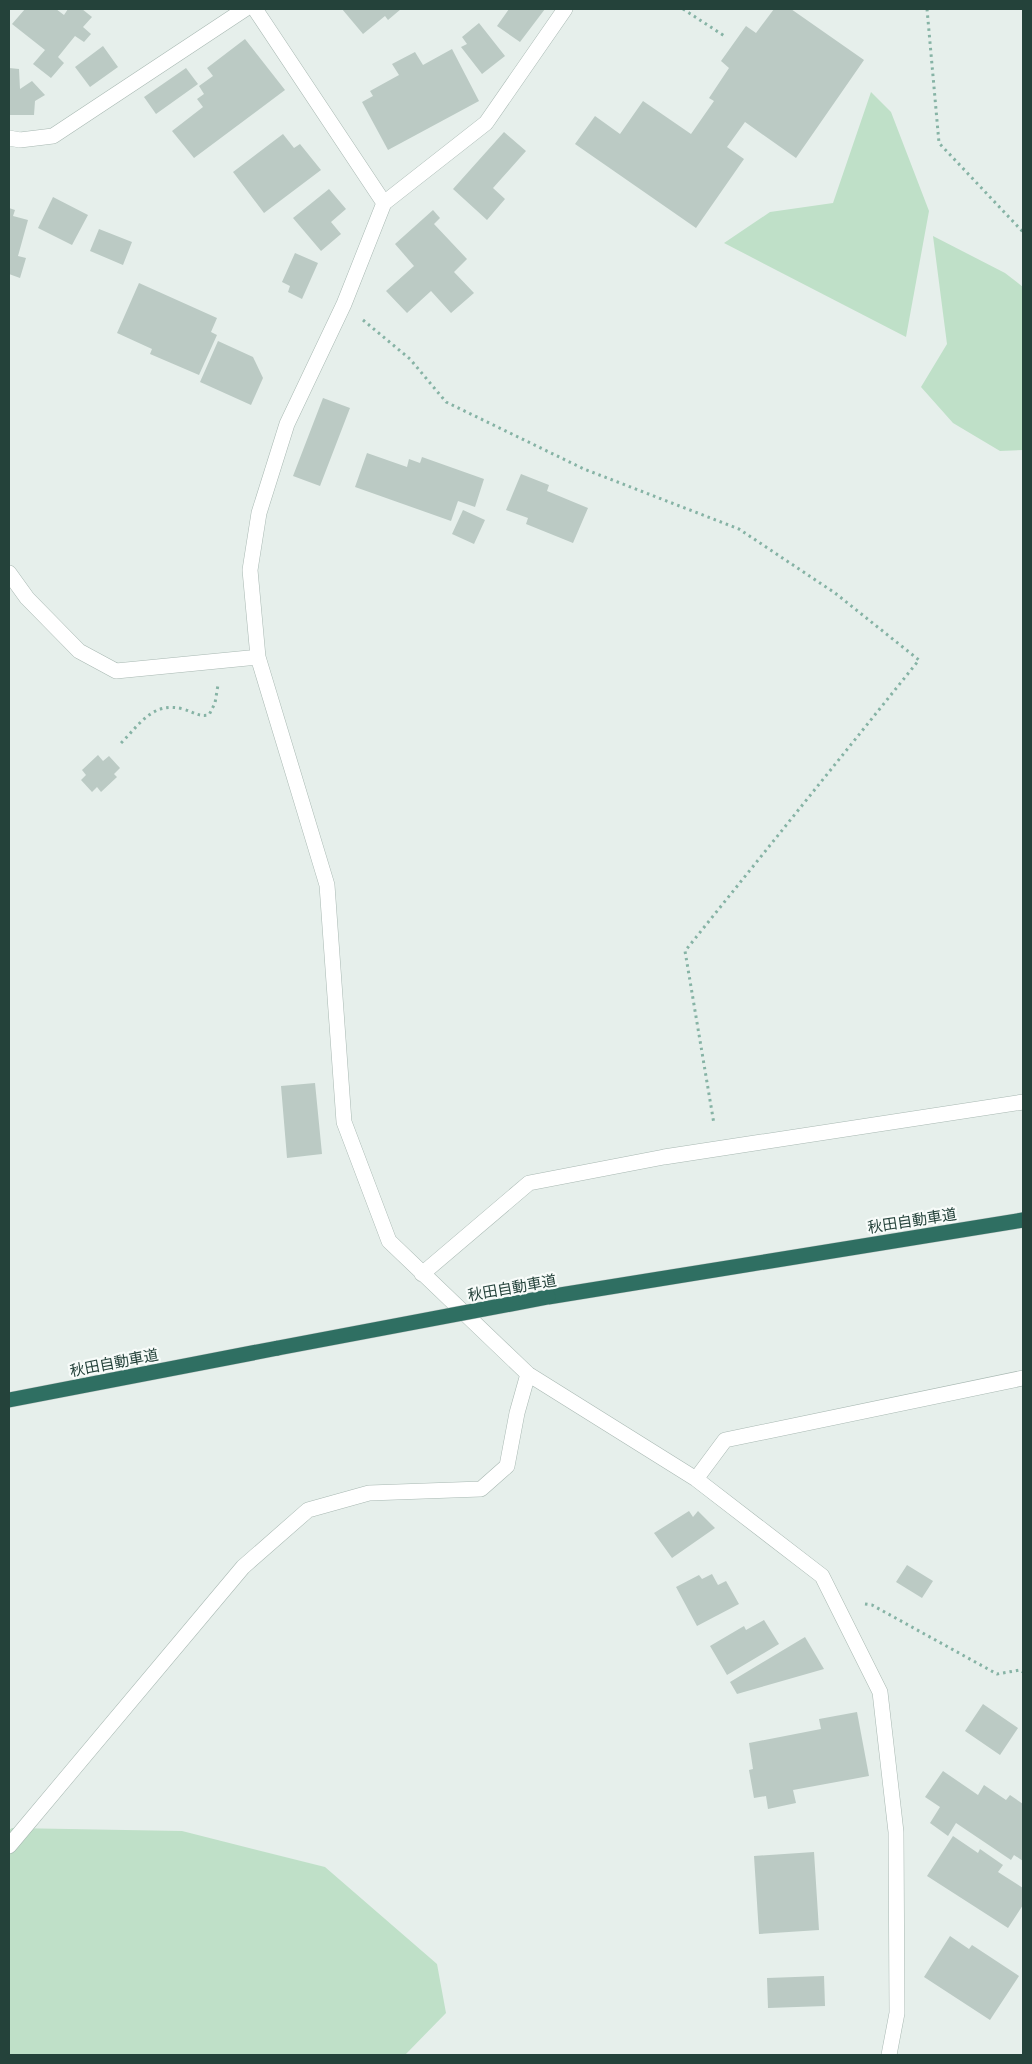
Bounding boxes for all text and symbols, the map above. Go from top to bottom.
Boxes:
street label: 秋田自動車道 [866,1204,958,1236]
street label: 秋田自動車道 [466,1270,558,1304]
street label: 秋田自動車道 [68,1345,160,1379]

